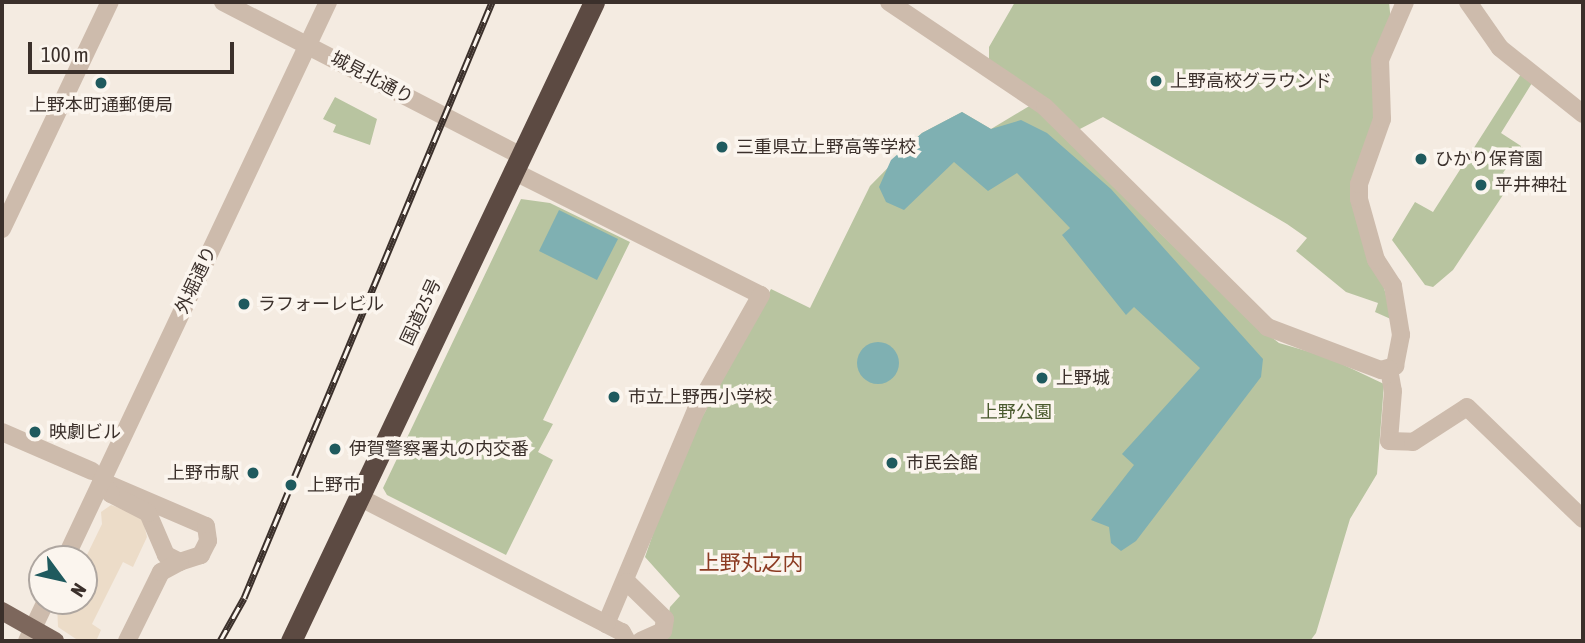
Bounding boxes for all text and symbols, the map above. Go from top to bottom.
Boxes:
scale bar [32,28,238,72]
text: 100 m [41,42,89,66]
street label: 城見北通り [327,47,417,109]
place label: 上野高校グラウンド [1170,70,1332,92]
marker: 上野高校グラウンド [1148,73,1164,89]
marker: 上野本町通郵便局 [93,75,109,91]
place label: 上野本町通郵便局 [29,94,173,116]
place label: 三重県立上野高等学校 [736,136,916,158]
marker: 三重県立上野高等学校 [714,139,730,155]
place label: ひかり保育園 [1435,148,1543,170]
marker: ひかり保育園 [1413,151,1429,167]
place label: 平井神社 [1495,174,1567,196]
marker: 平井神社 [1473,177,1489,193]
street label: 外堀通り [171,243,221,317]
street label: 国道25号 [396,275,446,349]
place label: ラフォーレビル [258,293,384,315]
marker: ラフォーレビル [236,296,252,312]
place label: 上野城 [1056,367,1110,389]
marker: 上野城 [1034,370,1050,386]
place label: 市立上野西小学校 [628,386,772,408]
marker: 市立上野西小学校 [606,389,622,405]
park label: 上野公園 [980,401,1052,423]
place label: 映劇ビル [49,421,121,443]
marker: 映劇ビル [27,424,43,440]
place label: 伊賀警察署丸の内交番 [349,438,529,460]
marker: 伊賀警察署丸の内交番 [327,441,343,457]
place label: 市民会館 [906,452,978,474]
marker: 市民会館 [884,455,900,471]
place label: 上野市駅 [167,462,239,484]
marker: 上野市駅 [245,465,261,481]
place label: 上野市 [307,474,361,496]
marker: 上野市 [281,475,301,495]
north arrow [28,545,98,615]
district label: 上野丸之内 [699,549,803,575]
text: N [67,580,91,601]

